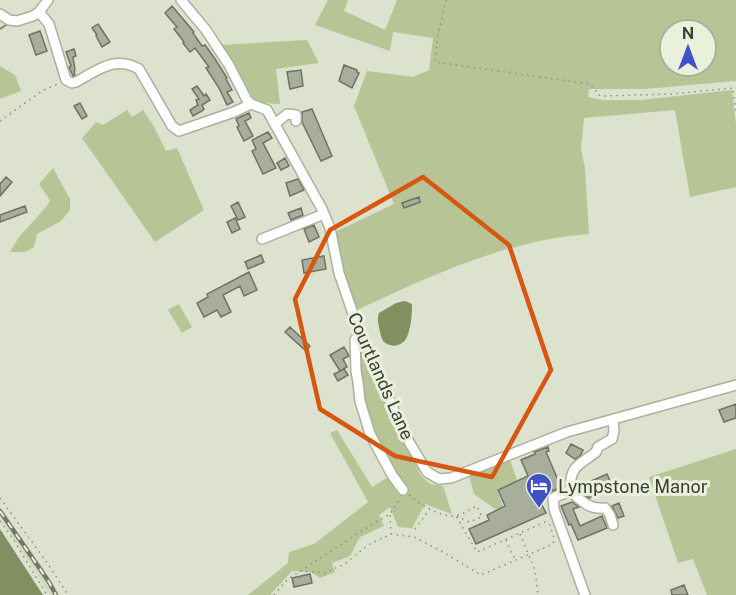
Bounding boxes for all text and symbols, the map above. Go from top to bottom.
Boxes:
north arrow [658,18,718,78]
text: N [682,24,694,43]
street label: Courtlands Lane [343,309,419,443]
hotel icon: Lympstone Manor [524,471,554,509]
place label: Lympstone Manor [558,476,708,497]

